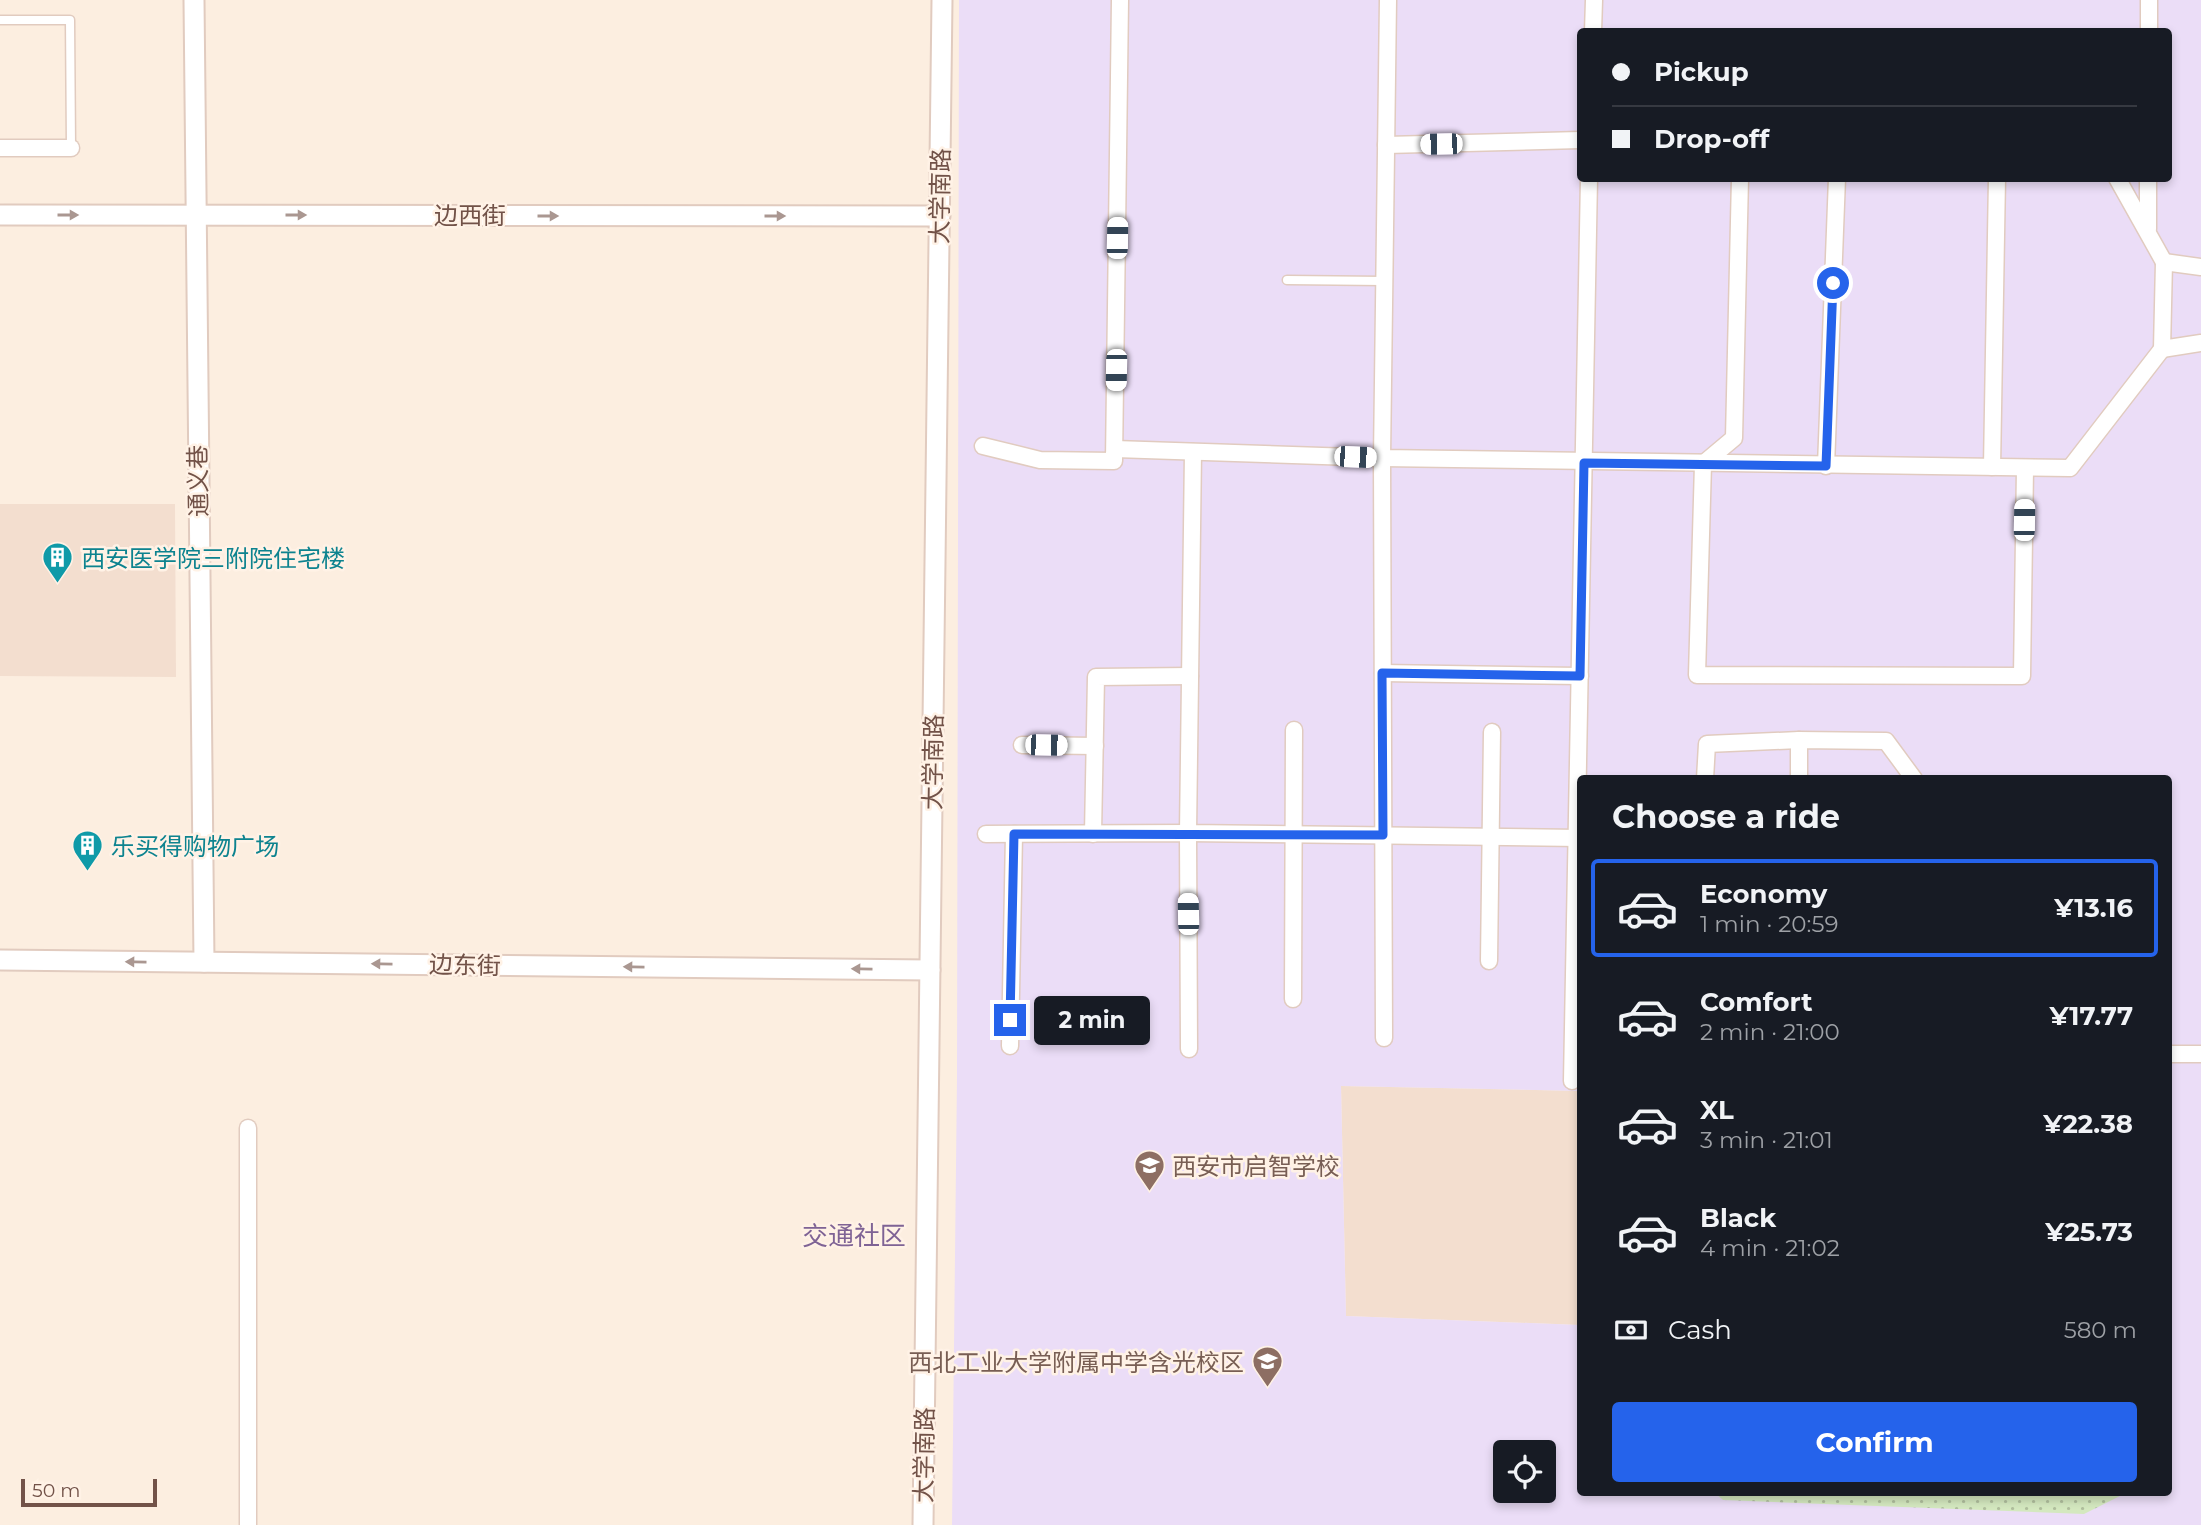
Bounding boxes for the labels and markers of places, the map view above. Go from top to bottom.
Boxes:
building icon: 西安医学院三附院住宅楼 [41,541,75,585]
place label: 西安医学院三附院住宅楼 [81,544,345,573]
building icon: 乐买得购物广场 [71,829,105,873]
place label: 乐买得购物广场 [111,832,279,861]
school or university icon: 西安市启智学校 [1132,1149,1166,1193]
place label: 西安市启智学校 [1172,1152,1340,1181]
school or university icon: 西北工业大学附属中学含光校区 [1250,1345,1284,1389]
place label: 西北工业大学附属中学含光校区 [908,1348,1244,1377]

